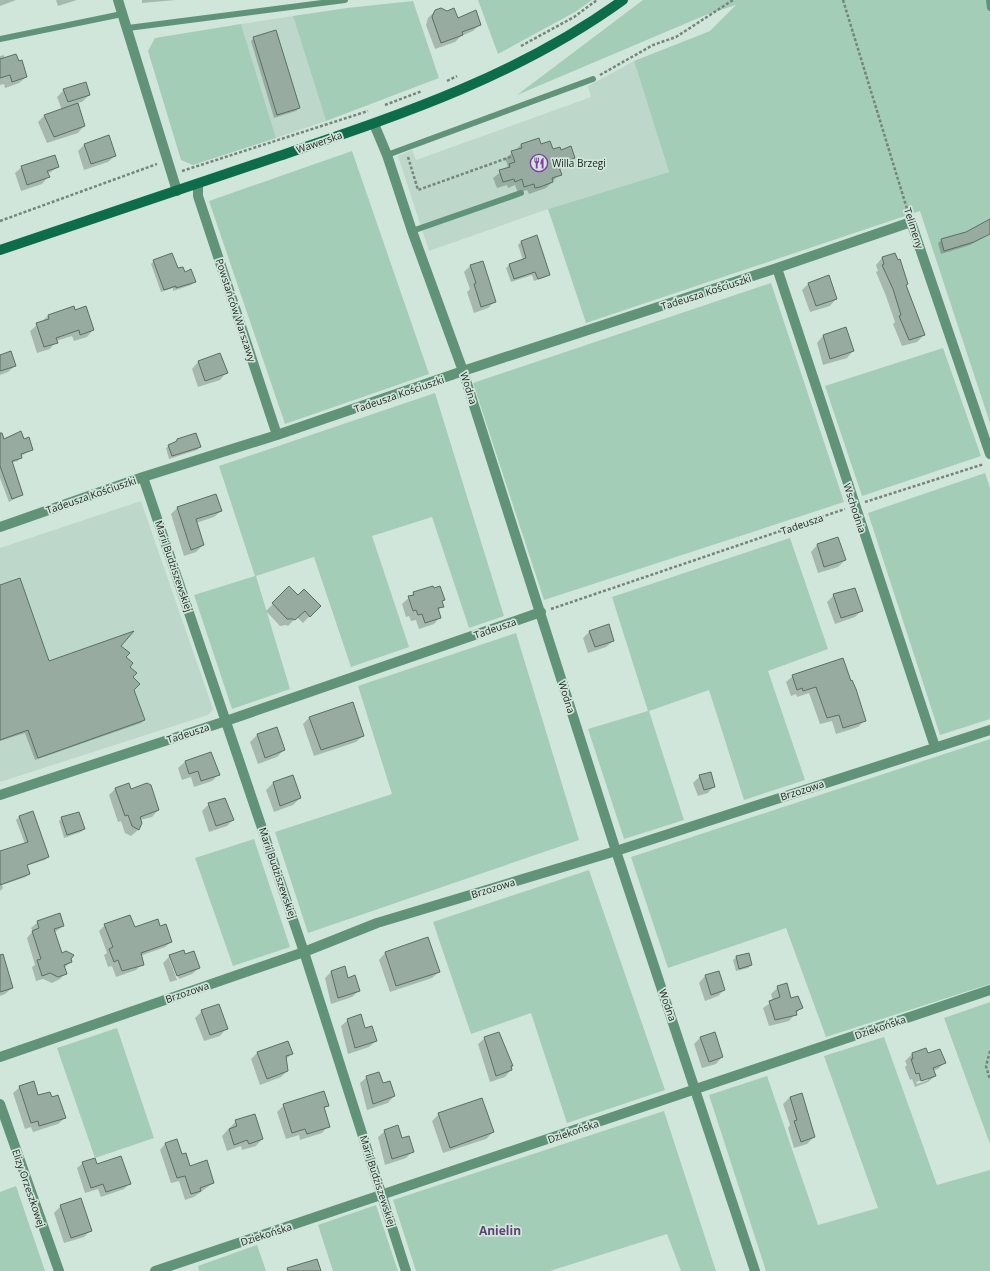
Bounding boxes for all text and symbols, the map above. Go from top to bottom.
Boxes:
street label: Wawerska [294,128,344,156]
restaurant icon: Willa Brzegi [529,153,549,173]
place label: Willa Brzegi [552,156,606,170]
street label: Telimeny [901,206,927,251]
street label: Powstańców Warszawy [213,257,260,364]
street label: Tadeusza Kościuszki [659,271,753,313]
street label: Wodna [457,370,481,406]
street label: Tadeusza Kościuszki [352,372,446,416]
street label: Tadeusza Kościuszki [44,473,138,517]
street label: Wschodnia [840,481,870,535]
street label: Tadeusza [779,510,825,538]
street label: Marii Budziszewskiej [152,518,196,614]
street label: Tadeusza [472,614,518,642]
street label: Wodna [555,679,579,715]
street label: Tadeusza [165,720,211,746]
street label: Brzozowa [778,776,826,804]
street label: Marii Budziszewskiej [256,825,300,921]
street label: Brzozowa [469,875,517,901]
street label: Brzozowa [163,978,211,1006]
street label: Wodna [656,987,680,1023]
street label: Dziekońska [853,1012,907,1042]
street label: Dziekońska [546,1116,600,1146]
street label: Marii Budziszewskiej [357,1133,399,1229]
street label: Elizy Orzeszkowej [9,1147,49,1229]
street label: Dziekońska [239,1219,293,1249]
district label: Anielin [479,1222,521,1239]

